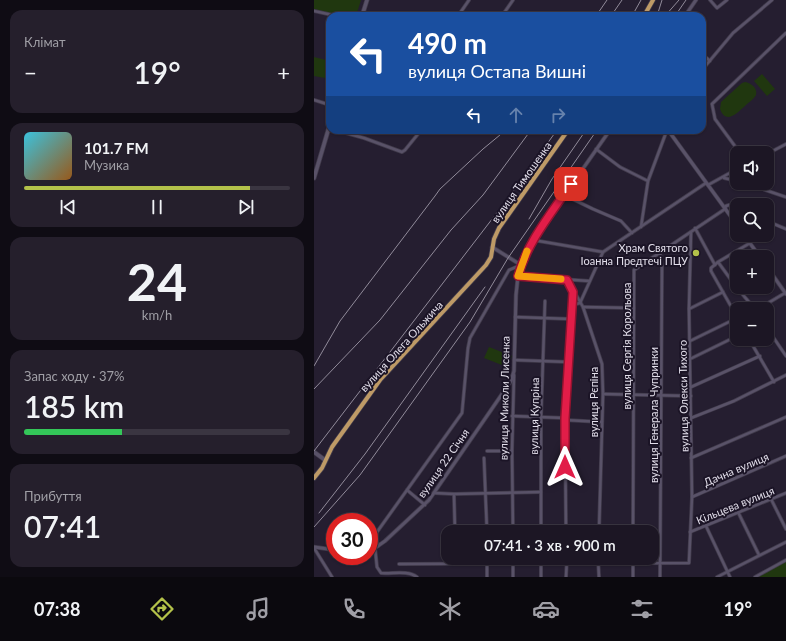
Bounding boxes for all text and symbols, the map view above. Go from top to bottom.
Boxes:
text: 490 m [408,26,487,60]
icon: left [342,28,394,80]
text: Клімат [24,34,65,50]
text: 19° [133,54,181,90]
text: − [24,59,37,86]
text: + [277,59,290,86]
text: вулиця Остапа Вишні [408,60,586,82]
icon: left [463,104,485,126]
icon: ahead [505,104,527,126]
icon: right [547,104,569,126]
text: 101.7 FM [84,139,149,157]
street label: вулиця Тимошенка [488,139,554,225]
map controls [730,146,774,346]
button: sound [730,146,774,190]
text: Музика [84,157,129,173]
pin [554,167,588,201]
icon: arrive [560,173,582,195]
icon: previous [57,196,79,218]
icon: pause [146,196,168,218]
icon: next [235,196,257,218]
button: search [730,198,774,242]
place label: Храм Святого Іоанна Предтечі ПЦУ [581,241,688,267]
marker: Храм Святого Іоанна Предтечі ПЦУ [691,248,701,258]
text: 24 [127,250,187,312]
button: + [730,250,774,294]
street label: вулиця Сергія Корольова [620,282,633,410]
street label: вулиця Олега Ольжича [357,298,445,394]
button: − [730,302,774,346]
text: km/h [142,307,172,323]
street label: вулиця Миколи Лисенка [496,336,512,460]
street label: вулиця Олекси Тихого [676,340,690,452]
street label: вулиця Генерала Чупринки [647,347,660,483]
street label: вулиця Рєпіна [587,367,600,437]
text: Запас ходу · 37% [24,368,124,384]
street label: вулиця Купріна [527,377,541,455]
text: 185 km [24,388,124,424]
street label: вулиця 22 Січня [414,426,472,500]
position arrow [544,446,586,488]
street label: Дачна вулиця [701,449,771,489]
street label: Кільцева вулиця [694,483,776,527]
text: Прибуття [24,488,82,504]
text: 07:41 [24,508,101,544]
speed limit sign: 30 [326,513,378,565]
text: 07:41 · 3 хв · 900 m [484,536,616,554]
icon: directions [148,595,176,623]
icon: music [244,595,272,623]
icon: phone [340,595,368,623]
icon: climate [436,595,464,623]
icon: car [532,595,560,623]
icon: filters [628,595,656,623]
text: 07:38 [34,598,80,620]
text: 19° [724,598,752,620]

